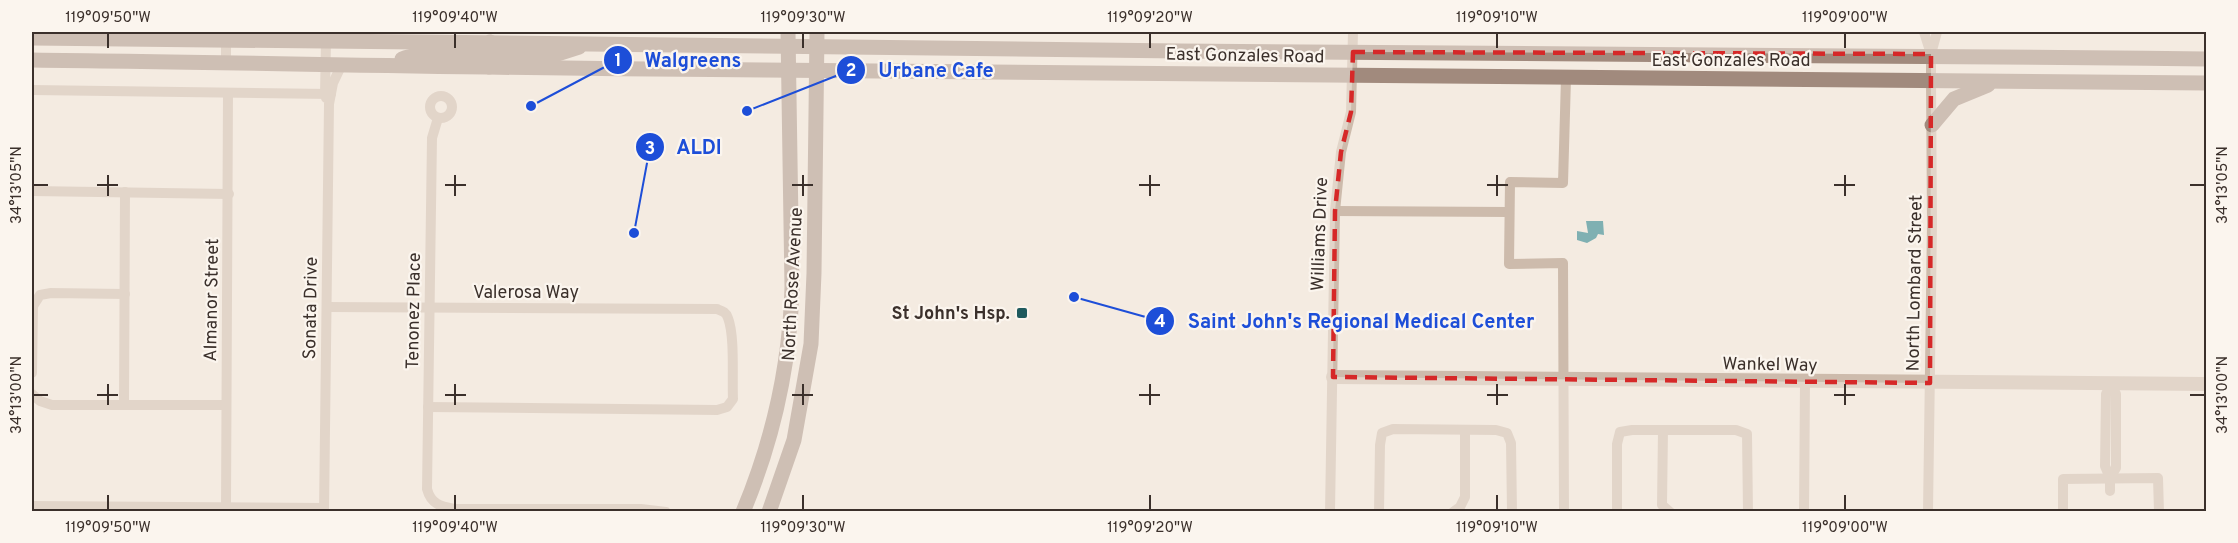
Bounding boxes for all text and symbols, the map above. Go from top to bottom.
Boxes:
text: 119°09'50"W [65,9,151,28]
text: 119°09'40"W [412,9,498,28]
text: 119°09'30"W [760,9,846,28]
text: 119°09'20"W [1107,9,1193,28]
text: 119°09'10"W [1456,9,1538,28]
text: 119°09'00"W [1802,9,1888,28]
callout: Walgreens [603,41,754,79]
street label: East Gonzales Road [1165,44,1325,69]
text: Walgreens [645,49,741,75]
text: 1 [614,50,622,73]
street label: East Gonzales Road [1651,50,1811,73]
callout: Urbane Cafe [836,51,1006,89]
text: Urbane Cafe [878,59,994,85]
text: 2 [845,60,857,83]
callout: ALDI [635,128,734,166]
text: ALDI [676,136,722,162]
text: 3 [645,138,655,161]
text: 34°13'05"N [8,146,27,224]
text: 34°13'05"N [2214,146,2233,224]
street label: Williams Drive [1307,177,1334,291]
street label: North Lombard Street [1902,195,1929,372]
street label: North Rose Avenue [778,207,809,361]
street label: Almanor Street [200,238,225,362]
street label: Tenonez Place [402,252,427,370]
street label: Sonata Drive [299,256,324,360]
street label: Valerosa Way [473,282,579,305]
callout: Saint John's Regional Medical Center [1145,302,1546,340]
place label: St John's Hsp. [892,303,1010,326]
marker: St John's Hsp. [1015,306,1029,320]
text: Saint John's Regional Medical Center [1188,310,1535,336]
text: 4 [1154,311,1166,334]
street label: Wankel Way [1722,353,1818,378]
text: 34°13'00"N [8,356,27,434]
text: 34°13'00"N [2214,356,2233,434]
text: 119°09'50"W [65,519,151,538]
text: 119°09'40"W [412,519,498,538]
text: 119°09'30"W [760,519,846,538]
text: 119°09'20"W [1107,519,1193,538]
text: 119°09'10"W [1456,519,1538,538]
text: 119°09'00"W [1802,519,1888,538]

